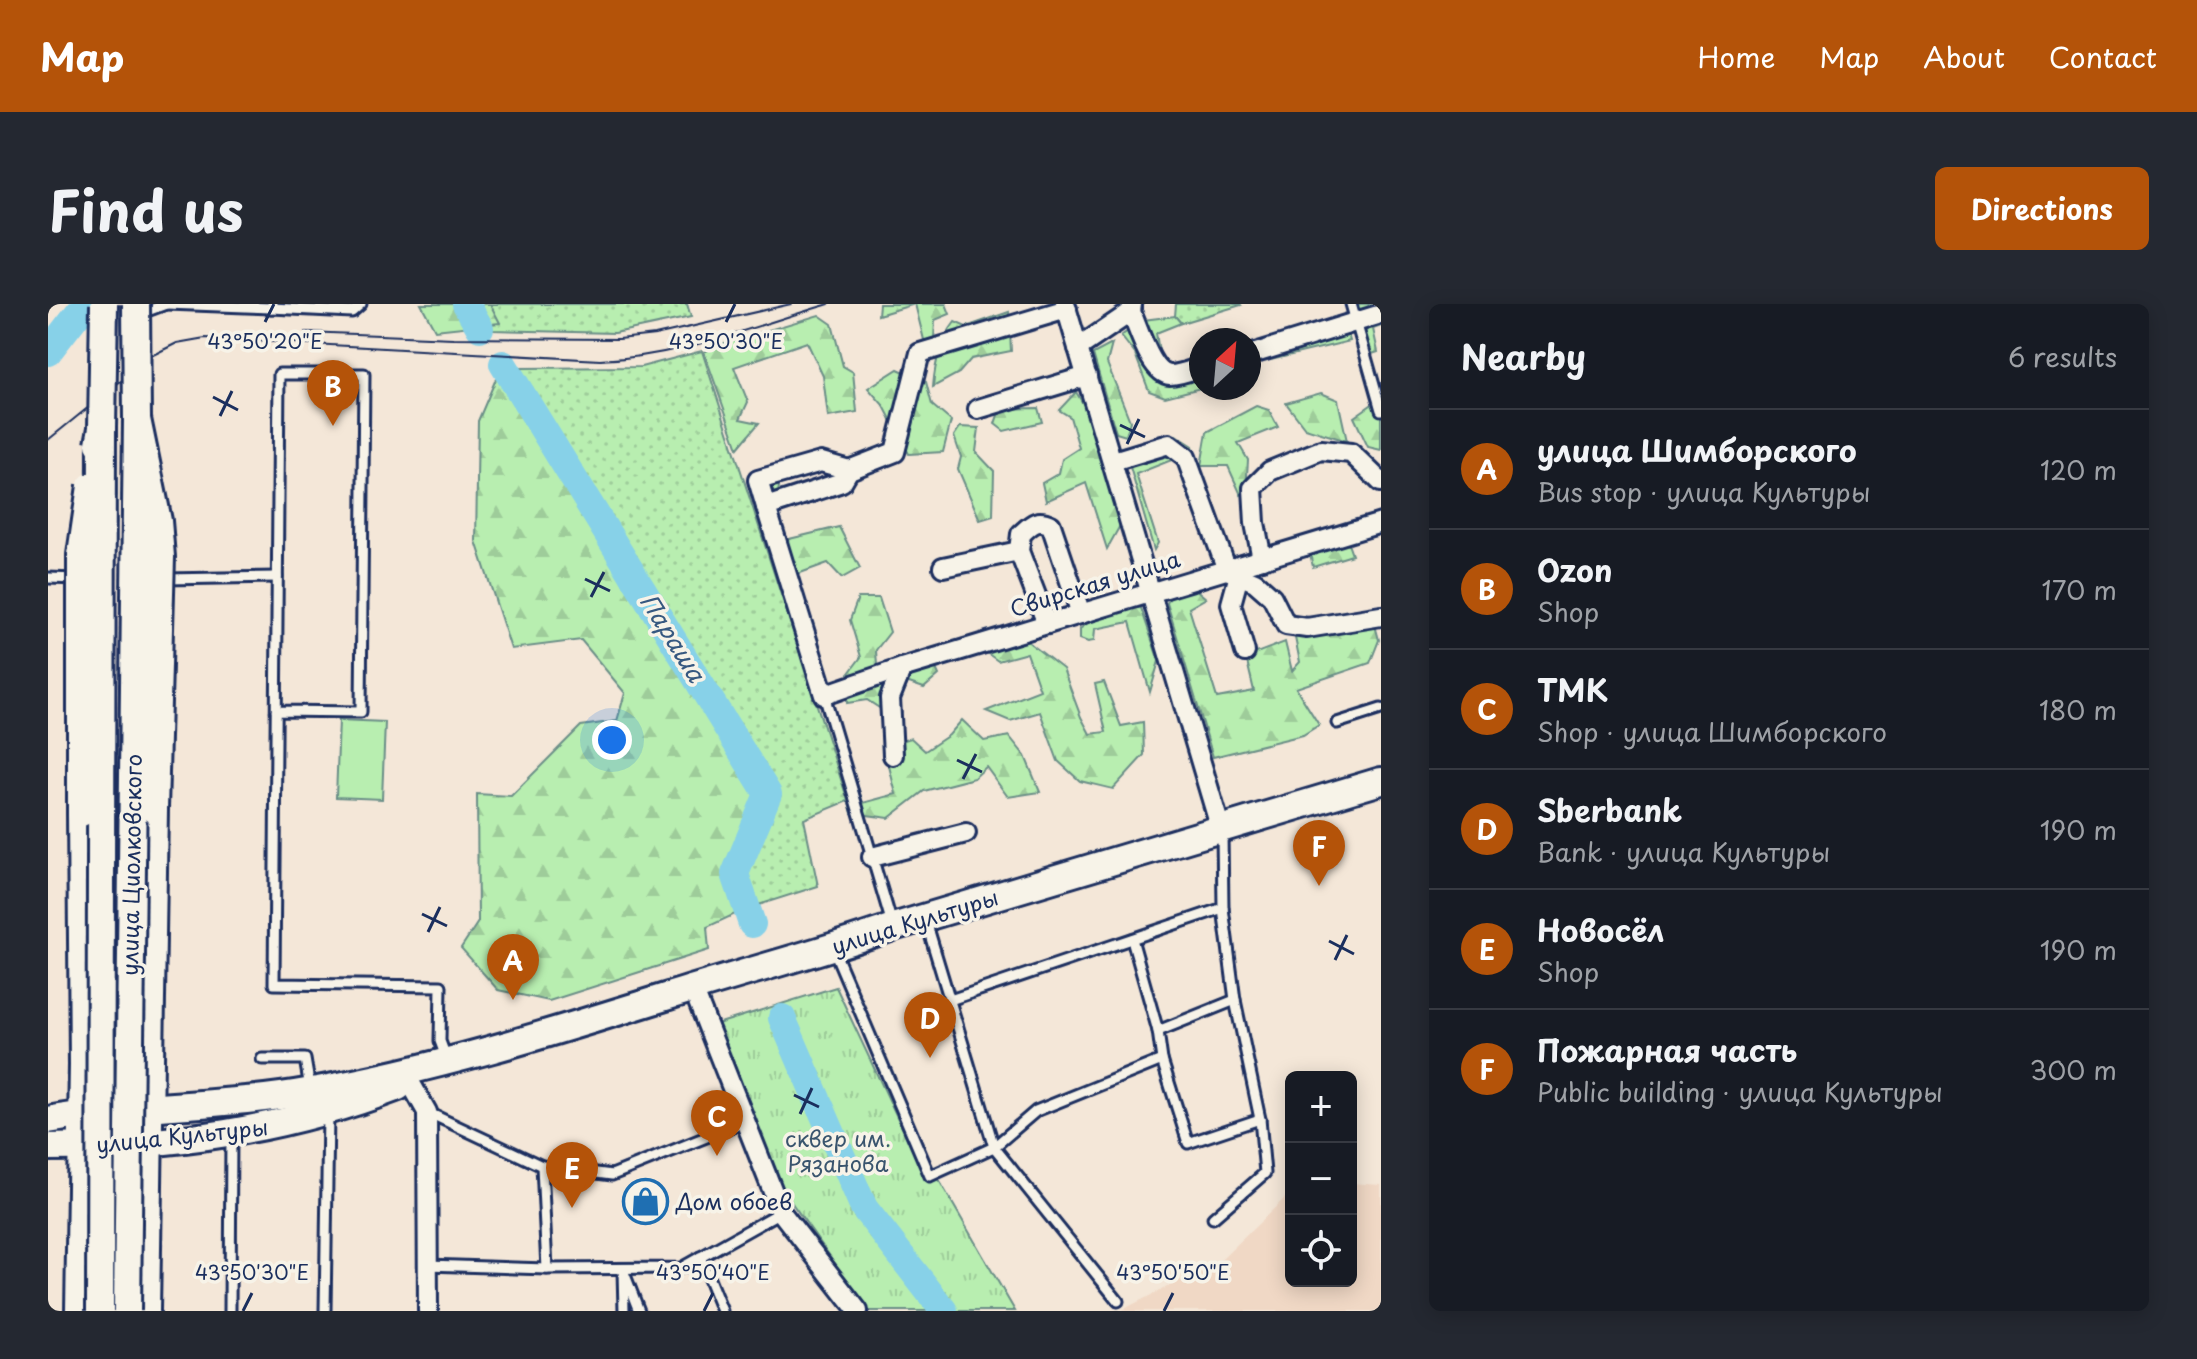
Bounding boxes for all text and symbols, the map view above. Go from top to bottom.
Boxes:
text: Map [40,28,124,85]
text: Home [1697,35,1775,78]
text: Map [1819,35,1879,78]
text: About [1923,35,2005,78]
text: Contact [2049,35,2157,78]
text: Find us [48,166,244,251]
button: Directions [1935,167,2149,250]
text: 43°50'20"E [208,326,322,356]
text: 43°50'30"E [669,326,783,356]
north arrow [1189,328,1261,400]
text: Nearby [1461,330,1586,382]
text: 6 results [2008,337,2117,376]
pin: B [307,360,359,426]
text: улица Шимборского [1537,427,1857,472]
text: A [1477,450,1497,489]
text: 120 m [2040,450,2117,489]
text: Bus stop · улица Культуры [1537,472,1870,511]
street label: Свирская улица [1005,541,1184,624]
text: Ozon [1537,547,1612,592]
text: B [1478,570,1496,609]
text: 170 m [2042,570,2117,609]
water label: Параша [632,586,716,689]
text: Shop [1537,592,1599,631]
text: ТМК [1537,667,1608,712]
text: C [1477,690,1497,729]
text: 180 m [2039,690,2117,729]
text: Shop · улица Шимборского [1537,712,1887,751]
your location [592,720,632,760]
street label: улица Циолковского [112,754,149,976]
text: Sberbank [1537,787,1682,832]
text: D [1477,810,1497,849]
text: 190 m [2040,810,2117,849]
pin: F [1293,820,1345,886]
text: Bank · улица Культуры [1537,832,1830,871]
street label: улица Культуры [827,880,1002,962]
text: Новосёл [1537,907,1664,952]
text: E [1479,930,1495,969]
text: 190 m [2040,930,2117,969]
pin: A [487,934,539,1000]
text: Shop [1537,952,1599,991]
pin: D [904,992,956,1058]
text: Пожарная часть [1537,1027,1797,1072]
text: F [1479,1050,1495,1089]
text: 300 m [2030,1050,2117,1089]
map controls [1285,1071,1357,1287]
button: + [1285,1071,1357,1143]
text: Public building · улица Культуры [1537,1072,1943,1111]
pin: C [691,1090,743,1156]
street label: улица Культуры [94,1109,270,1160]
park label: сквер им. Рязанова [785,1121,891,1179]
pin: E [546,1142,598,1208]
button: − [1285,1143,1357,1215]
shop icon: Дом обоев [621,1178,669,1226]
place label: Дом обоев [675,1184,792,1217]
button: locate [1285,1215,1357,1287]
text: 43°50'30"E [195,1257,309,1287]
text: 43°50'40"E [656,1257,770,1287]
text: 43°50'50"E [1116,1257,1230,1287]

